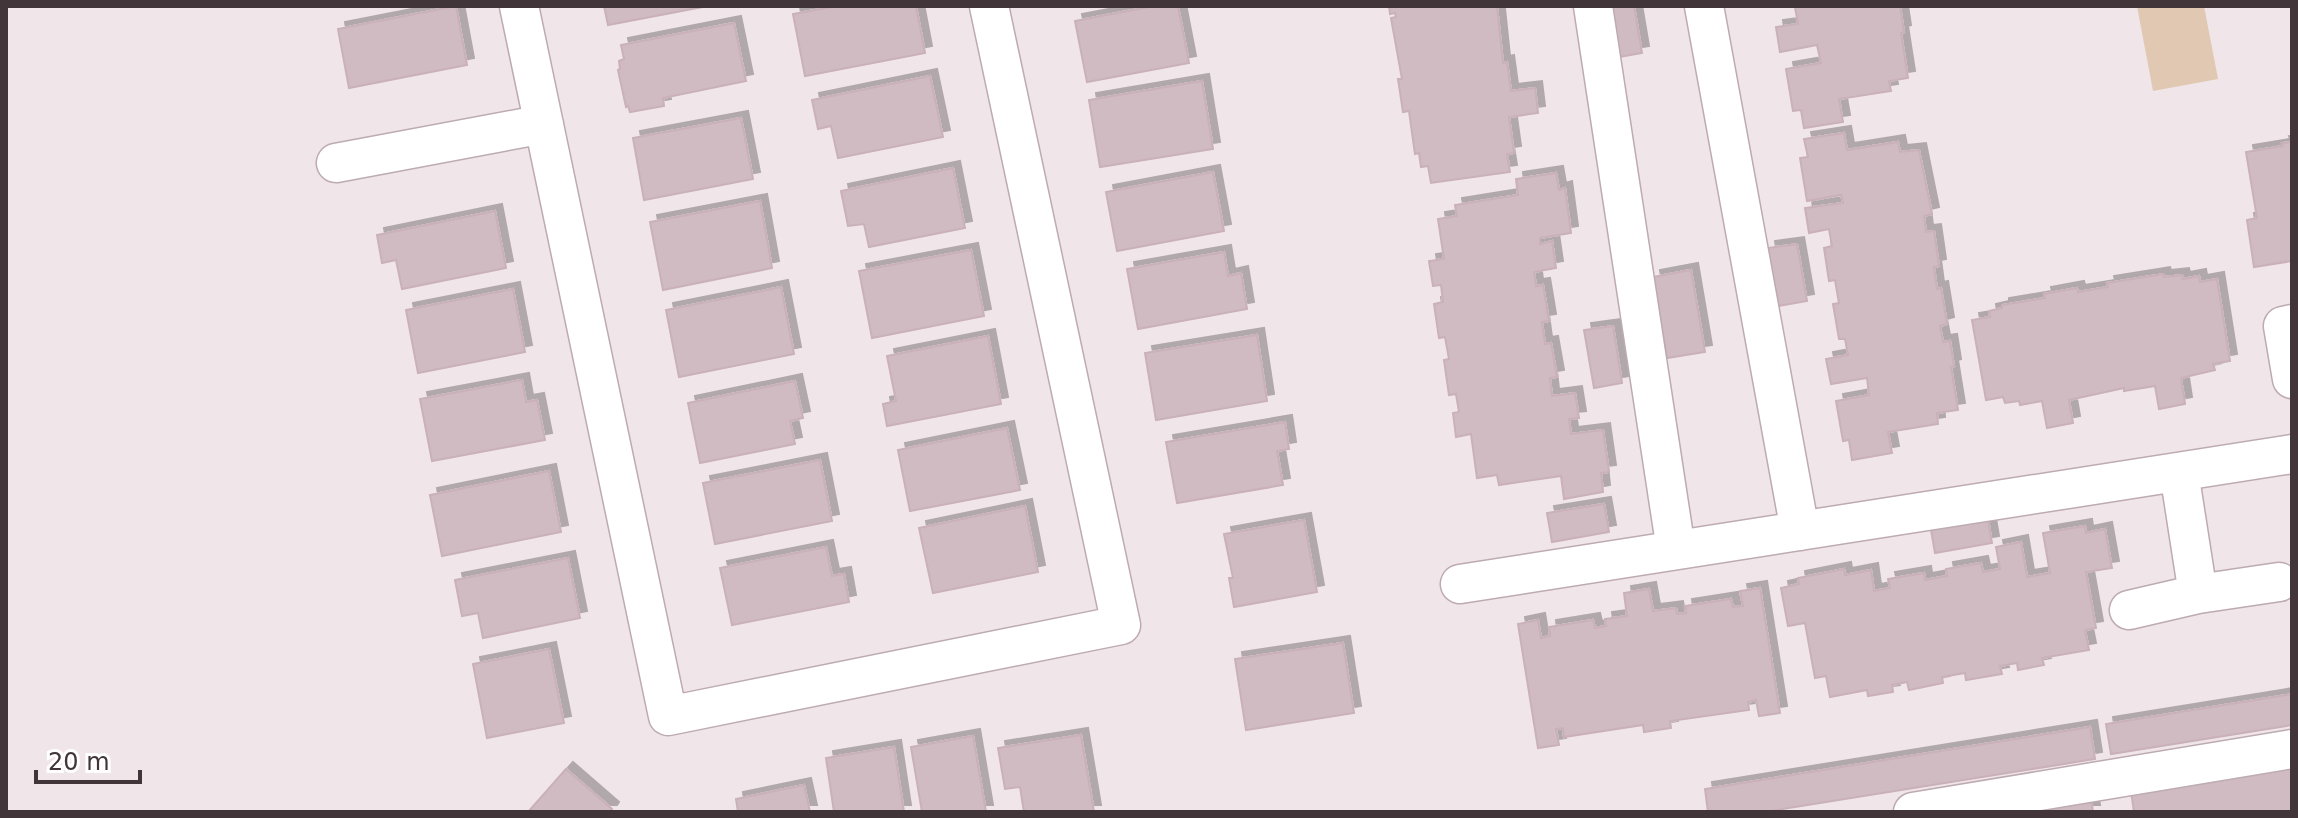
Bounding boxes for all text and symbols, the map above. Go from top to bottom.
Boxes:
scale bar [36,734,140,784]
text: 20 m [48,748,110,776]

